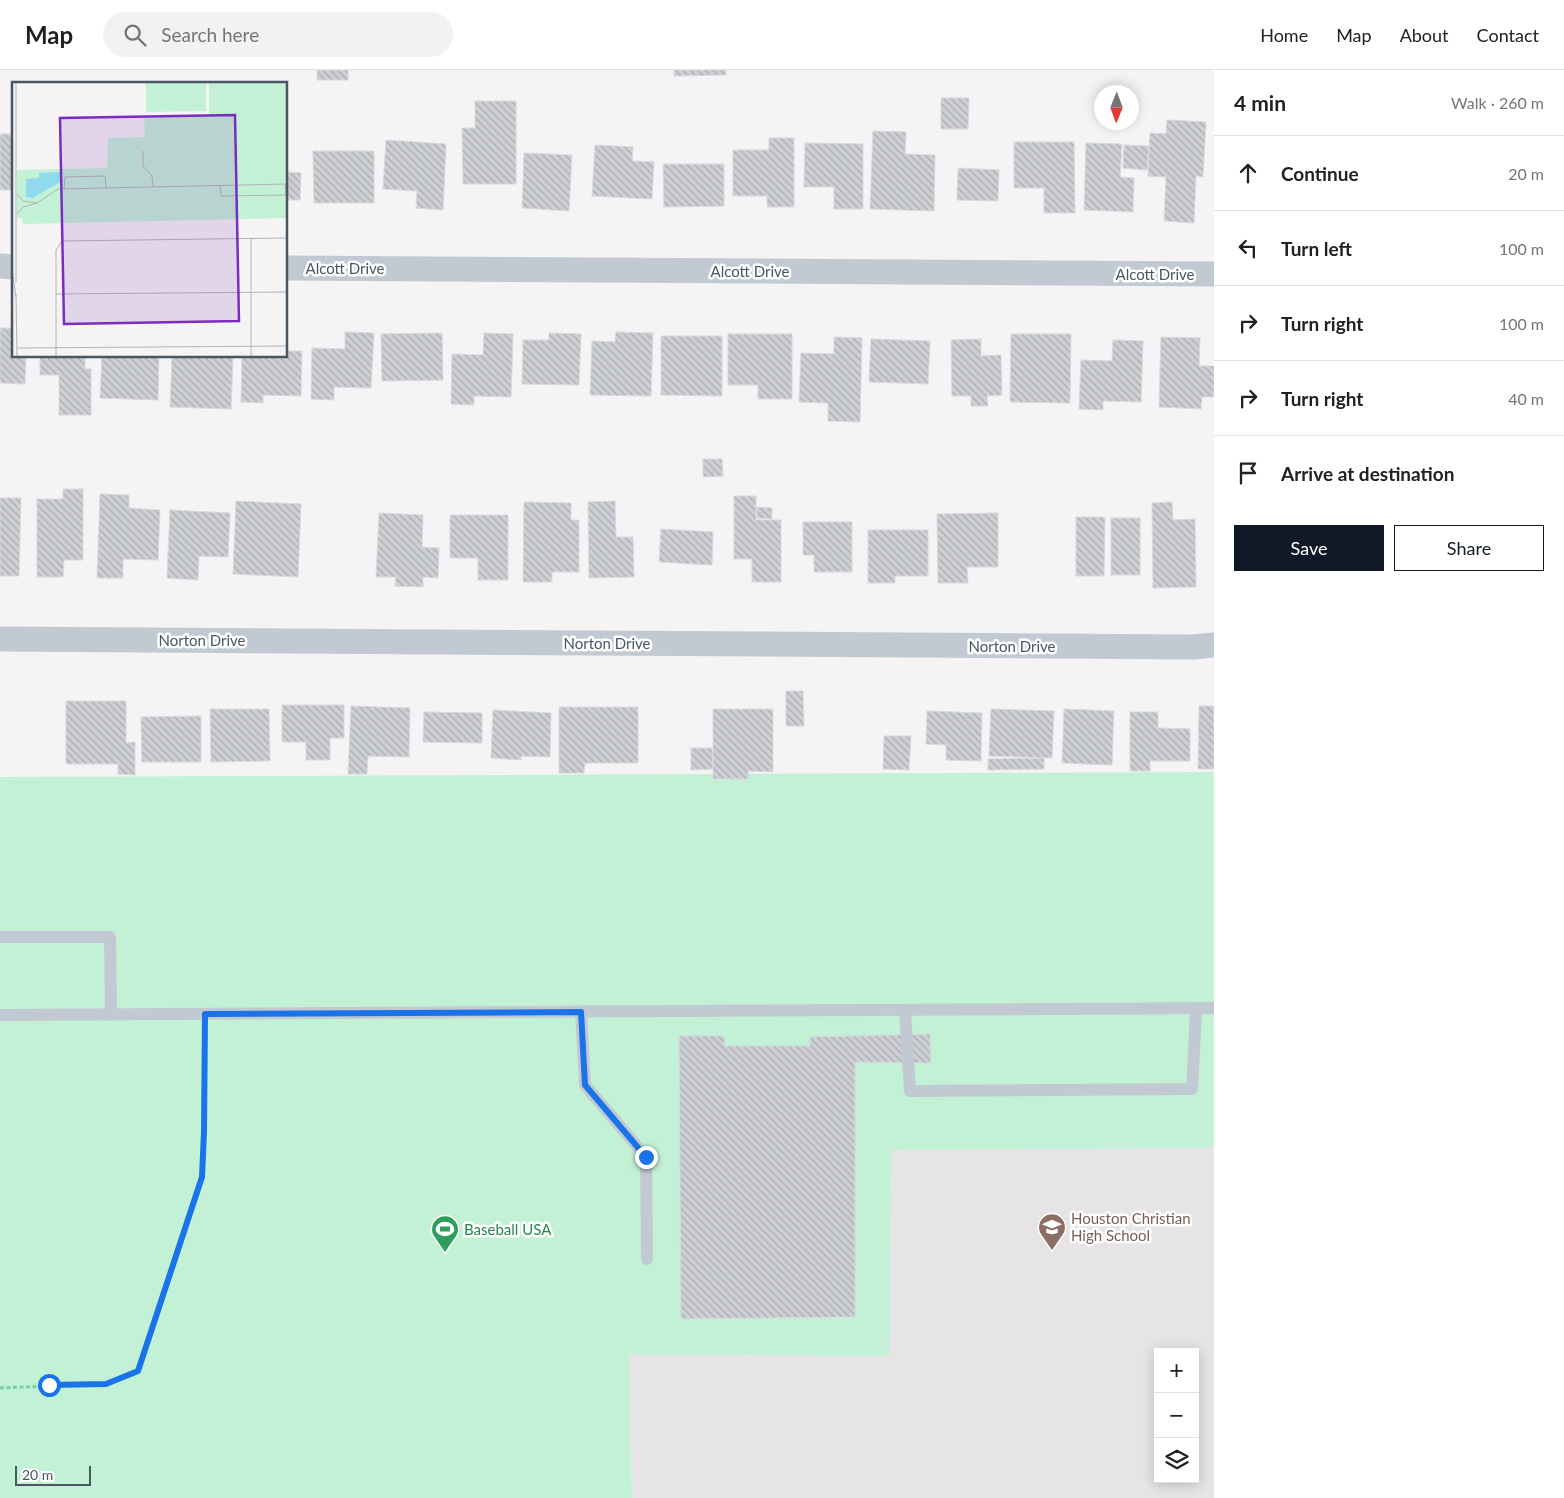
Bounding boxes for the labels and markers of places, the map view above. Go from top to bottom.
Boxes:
place label: Houston Christian High School [1071,1209,1191,1244]
school or university icon: Houston Christian High School [1037,1212,1067,1251]
sports icon: Baseball USA [430,1214,460,1253]
place label: Baseball USA [464,1220,552,1238]

